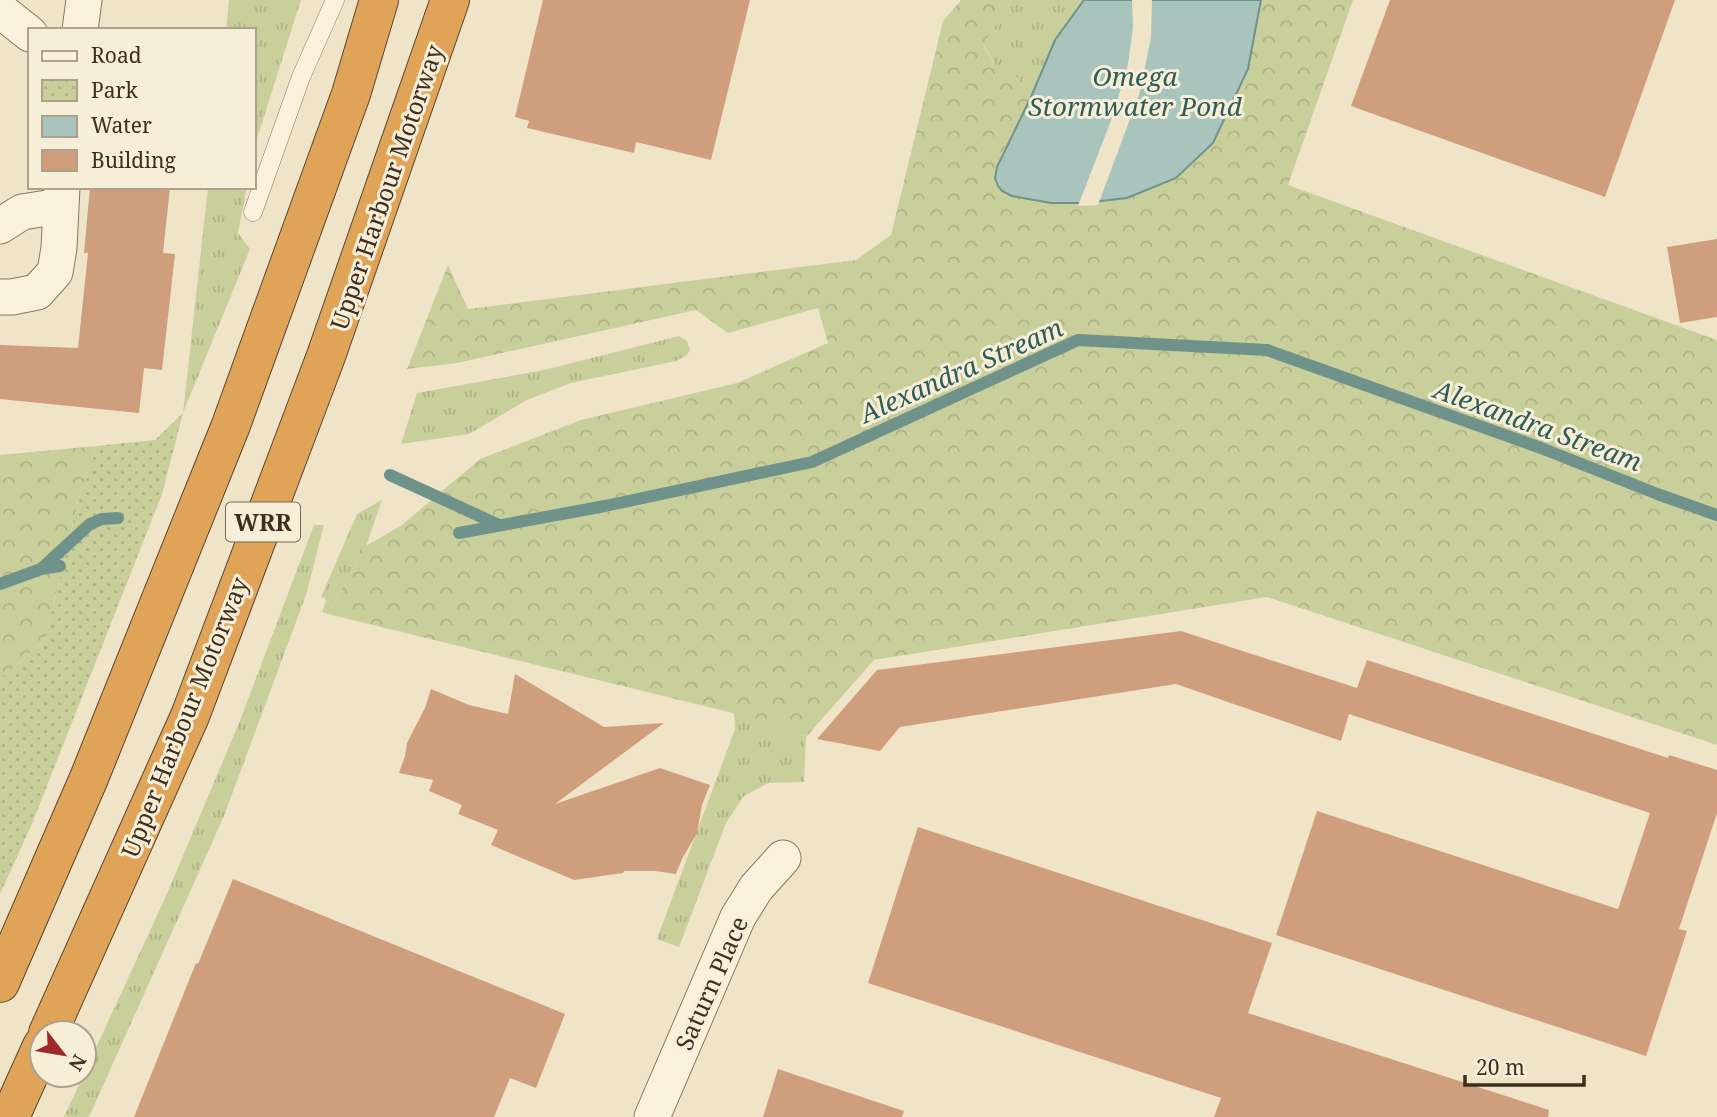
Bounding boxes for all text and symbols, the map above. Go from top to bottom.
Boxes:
legend [28,28,256,189]
street label: Upper Harbour Motorway [322,40,450,334]
text: Road [91,41,142,69]
water label: Omega Stormwater Pond [1028,58,1243,124]
text: Park [91,76,138,104]
text: Water [91,111,152,139]
text: Building [91,146,176,174]
water label: Alexandra Stream [852,309,1068,432]
water label: Alexandra Stream [1427,370,1647,479]
road number: WRR [226,502,300,542]
street label: Upper Harbour Motorway [113,572,256,862]
street label: Saturn Place [667,911,755,1055]
north arrow [28,1019,98,1089]
scale bar [1465,1044,1584,1088]
text: N [63,1050,93,1076]
text: 20 m [1476,1053,1525,1081]

